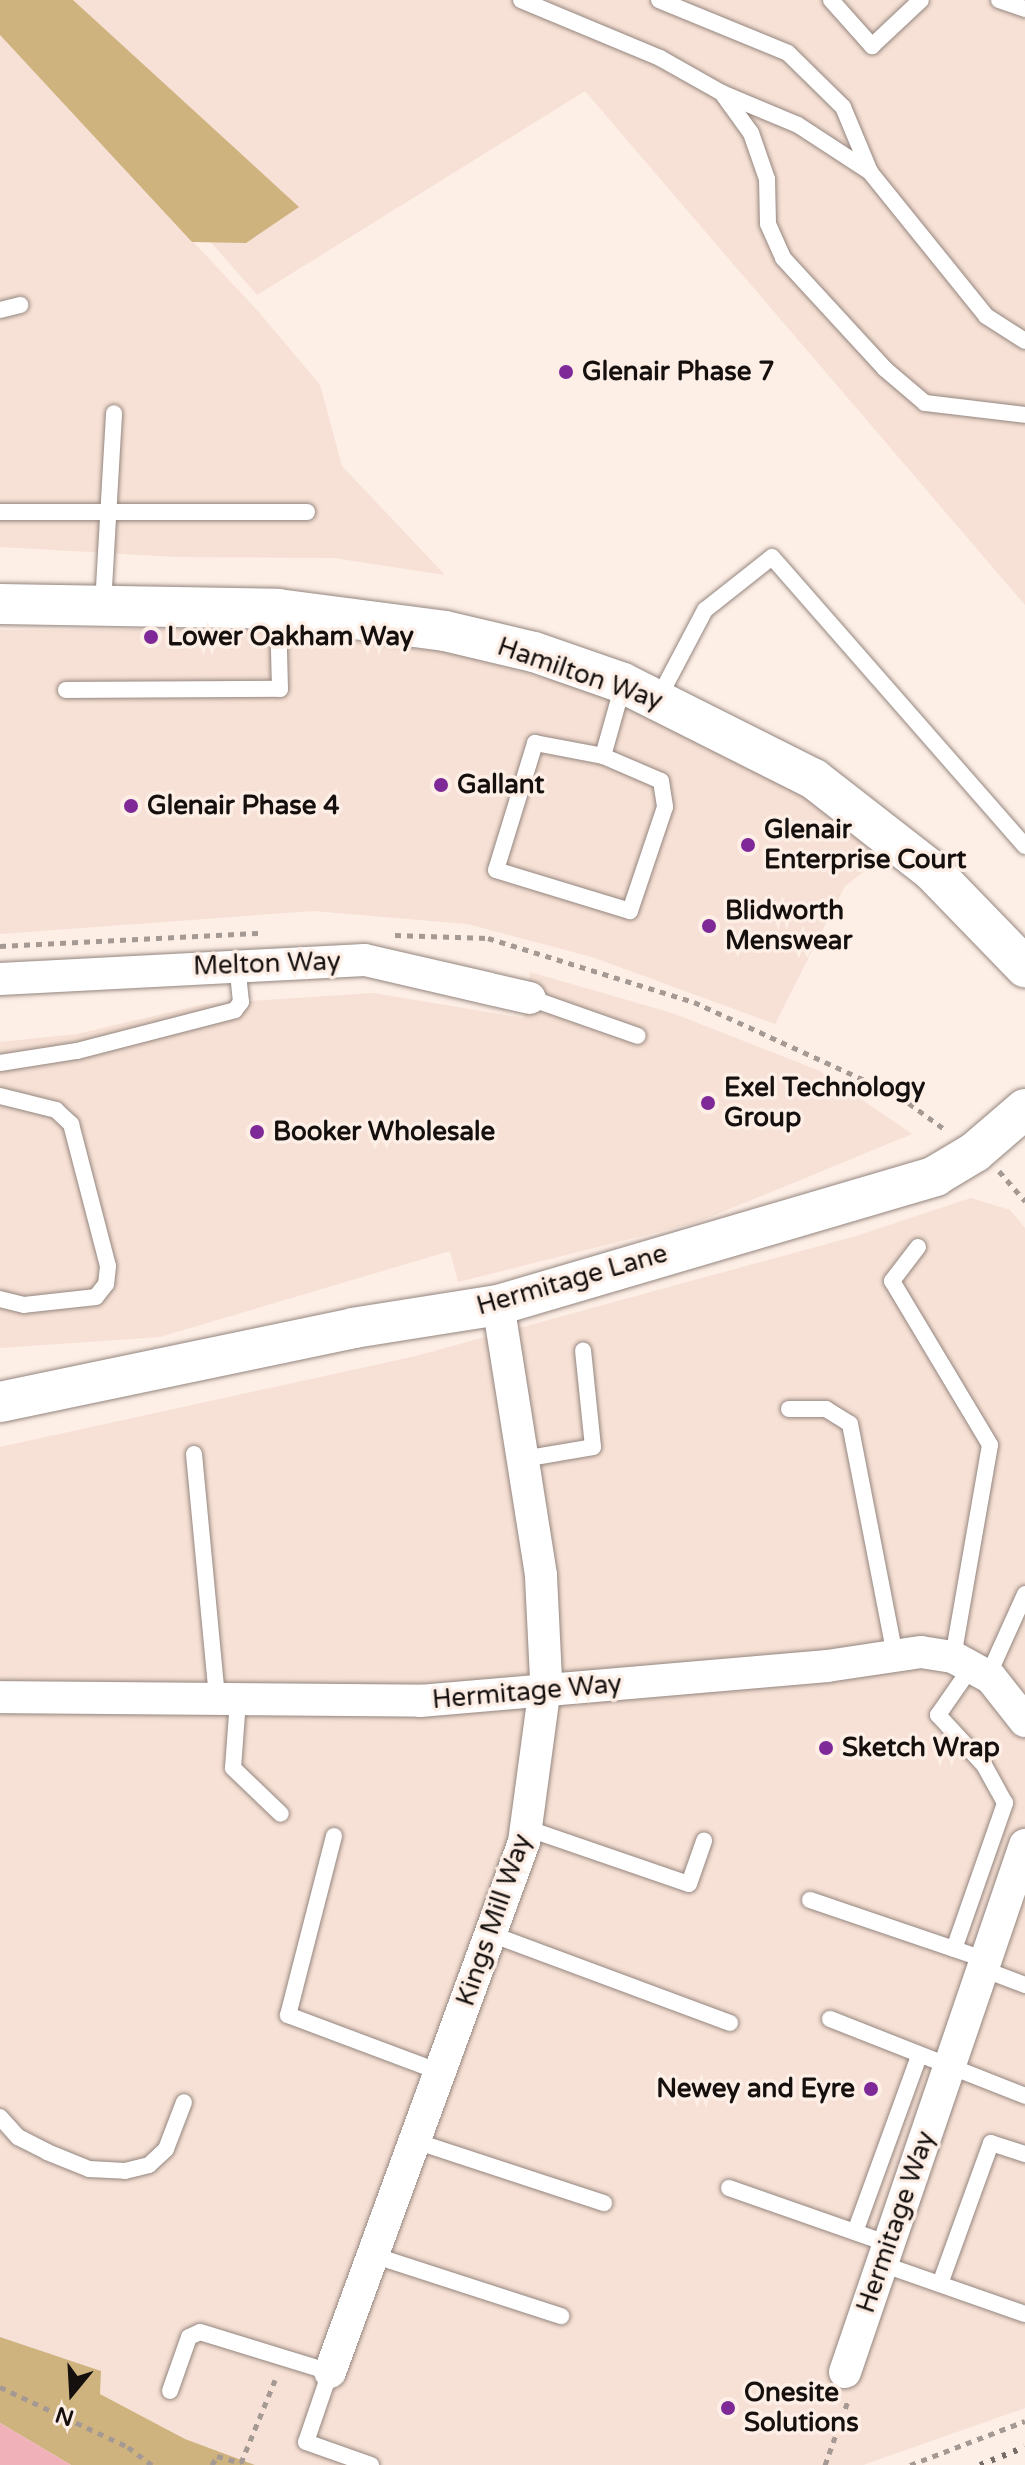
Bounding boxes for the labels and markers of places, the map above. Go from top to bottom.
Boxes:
place label: Glenair Phase 7 [582,356,775,388]
marker: Glenair Phase 7 [557,363,575,381]
place label: Lower Oakham Way [167,621,414,653]
marker: Lower Oakham Way [142,628,160,646]
place label: Gallant [457,769,544,801]
marker: Gallant [432,776,450,794]
place label: Glenair Phase 4 [147,790,340,822]
marker: Glenair Phase 4 [122,797,140,815]
place label: Glenair Enterprise Court [764,814,966,876]
marker: Glenair Enterprise Court [739,836,757,854]
place label: Blidworth Menswear [725,895,852,956]
marker: Blidworth Menswear [700,917,718,935]
place label: Exel Technology Group [724,1072,925,1134]
marker: Exel Technology Group [699,1094,717,1112]
place label: Booker Wholesale [273,1116,495,1148]
marker: Booker Wholesale [248,1123,266,1141]
place label: Sketch Wrap [842,1732,1000,1764]
marker: Sketch Wrap [817,1739,835,1757]
place label: Newey and Eyre [656,2073,855,2105]
marker: Newey and Eyre [862,2080,880,2098]
place label: Onesite Solutions [744,2377,859,2438]
marker: Onesite Solutions [719,2399,737,2417]

